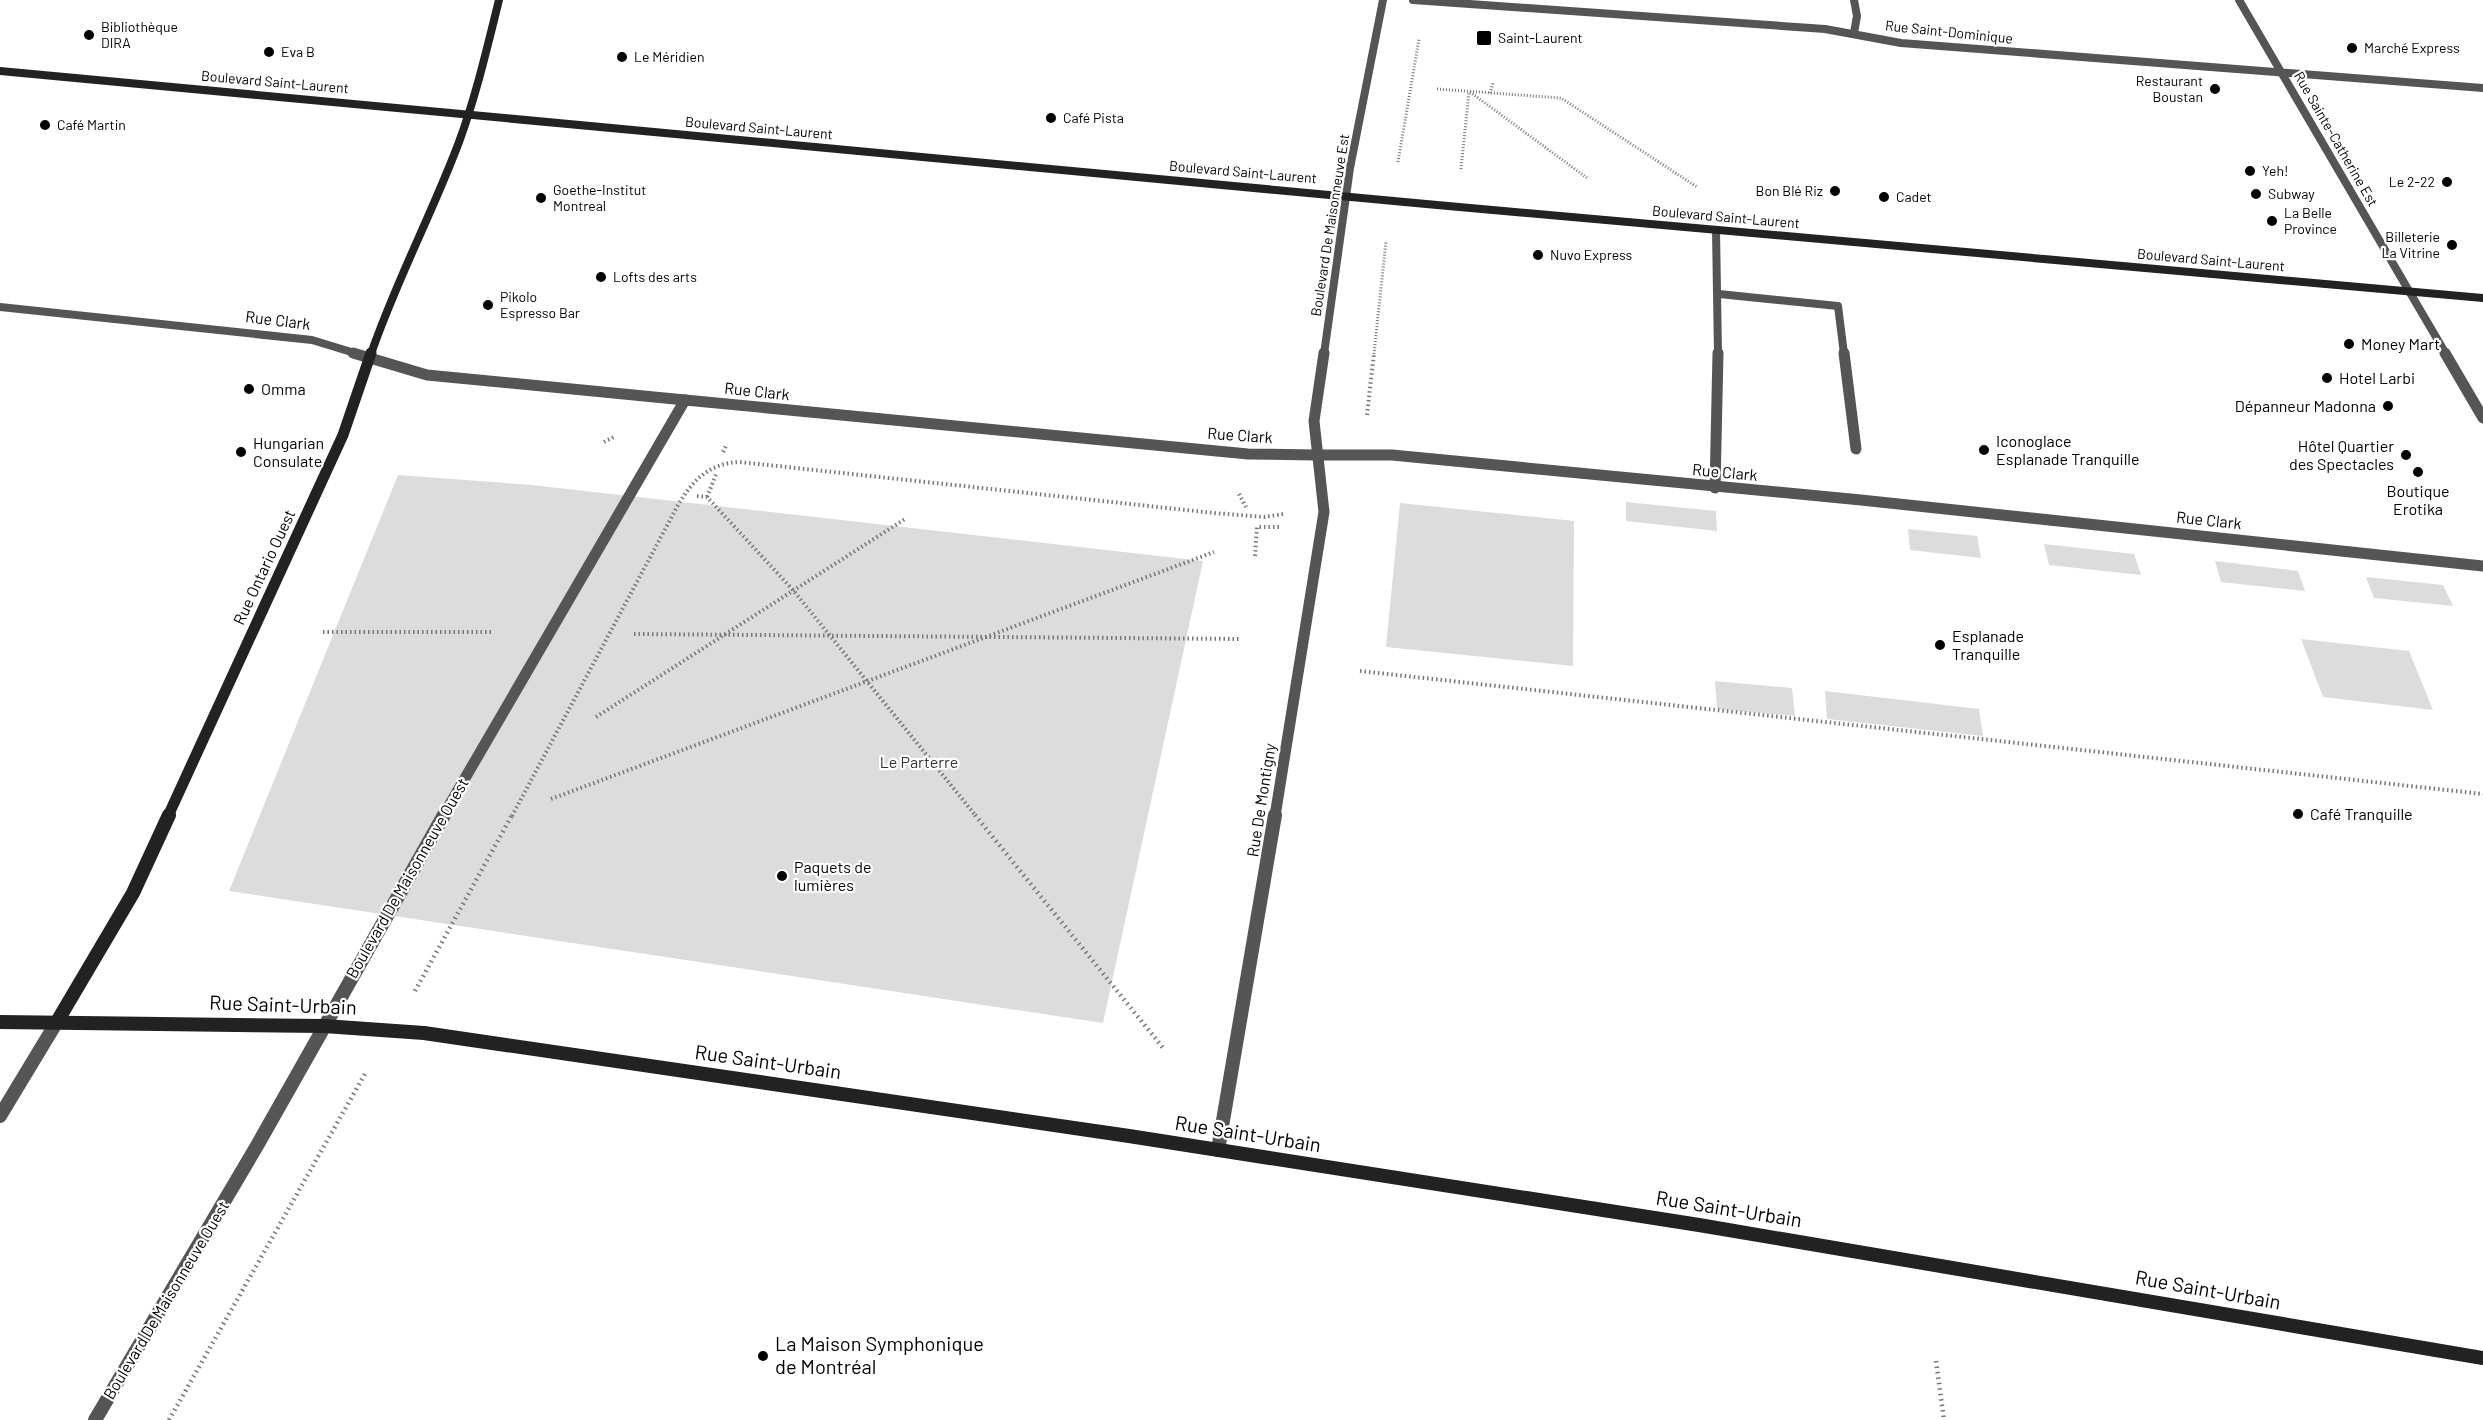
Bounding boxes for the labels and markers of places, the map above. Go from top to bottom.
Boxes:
place label: Bibliothèque DIRA [101,18,178,51]
marker: Bibliothèque DIRA [82,28,96,42]
marker: Saint-Laurent [1475,29,1493,47]
place label: Saint-Laurent [1498,29,1583,46]
place label: Marché Express [2364,39,2460,56]
marker: Marché Express [2345,41,2359,55]
place label: Eva B [281,43,315,60]
marker: Eva B [262,45,276,59]
place label: Le Méridien [634,48,705,65]
marker: Le Méridien [615,50,629,64]
place label: Restaurant Boustan [2136,72,2203,105]
marker: Restaurant Boustan [2208,82,2222,96]
place label: Café Pista [1063,109,1124,126]
marker: Café Pista [1044,111,1058,125]
place label: Café Martin [57,116,126,133]
marker: Café Martin [38,118,52,132]
place label: Yeh! [2262,162,2289,179]
marker: Yeh! [2243,164,2257,178]
place label: Le 2-22 [2389,173,2435,190]
marker: Le 2-22 [2440,175,2454,189]
place label: Goethe-Institut Montreal [553,181,646,214]
place label: Bon Blé Riz [1756,182,1823,199]
marker: Bon Blé Riz [1828,184,1842,198]
place label: Subway [2268,185,2315,202]
marker: Subway [2249,187,2263,201]
place label: Cadet [1896,188,1932,205]
marker: Cadet [1877,190,1891,204]
marker: Goethe-Institut Montreal [534,191,548,205]
place label: La Belle Province [2284,204,2337,237]
marker: La Belle Province [2265,214,2279,228]
place label: Billeterie La Vitrine [2382,228,2440,261]
marker: Billeterie La Vitrine [2445,238,2459,252]
place label: Nuvo Express [1550,246,1633,263]
marker: Nuvo Express [1531,248,1545,262]
place label: Lofts des arts [613,268,697,285]
marker: Lofts des arts [594,270,608,284]
place label: Pikolo Espresso Bar [500,288,580,321]
marker: Pikolo Espresso Bar [481,298,495,312]
place label: Money Mart [2361,334,2440,353]
marker: Money Mart [2342,337,2356,351]
place label: Hotel Larbi [2339,368,2415,387]
marker: Hotel Larbi [2320,371,2334,385]
place label: Omma [261,379,306,398]
marker: Omma [242,382,256,396]
place label: Dépanneur Madonna [2235,396,2376,415]
marker: Dépanneur Madonna [2381,399,2395,413]
place label: Iconoglace Esplanade Tranquille [1996,431,2140,468]
place label: Hungarian Consulate [253,433,324,470]
place label: Hôtel Quartier des Spectacles [2289,436,2394,473]
marker: Iconoglace Esplanade Tranquille [1977,443,1991,457]
marker: Hungarian Consulate [234,445,248,459]
marker: Hôtel Quartier des Spectacles [2399,448,2413,462]
marker: Boutique Erotika [2411,465,2425,479]
place label: Boutique Erotika [2386,481,2450,518]
place label: Esplanade Tranquille [1952,626,2024,663]
marker: Esplanade Tranquille [1933,638,1947,652]
place label: Café Tranquille [2310,804,2413,823]
marker: Café Tranquille [2291,807,2305,821]
place label: Paquets de lumières [794,857,871,894]
marker: Paquets de lumières [775,869,789,883]
place label: La Maison Symphonique de Montréal [775,1331,984,1378]
marker: La Maison Symphonique de Montréal [756,1349,770,1363]

